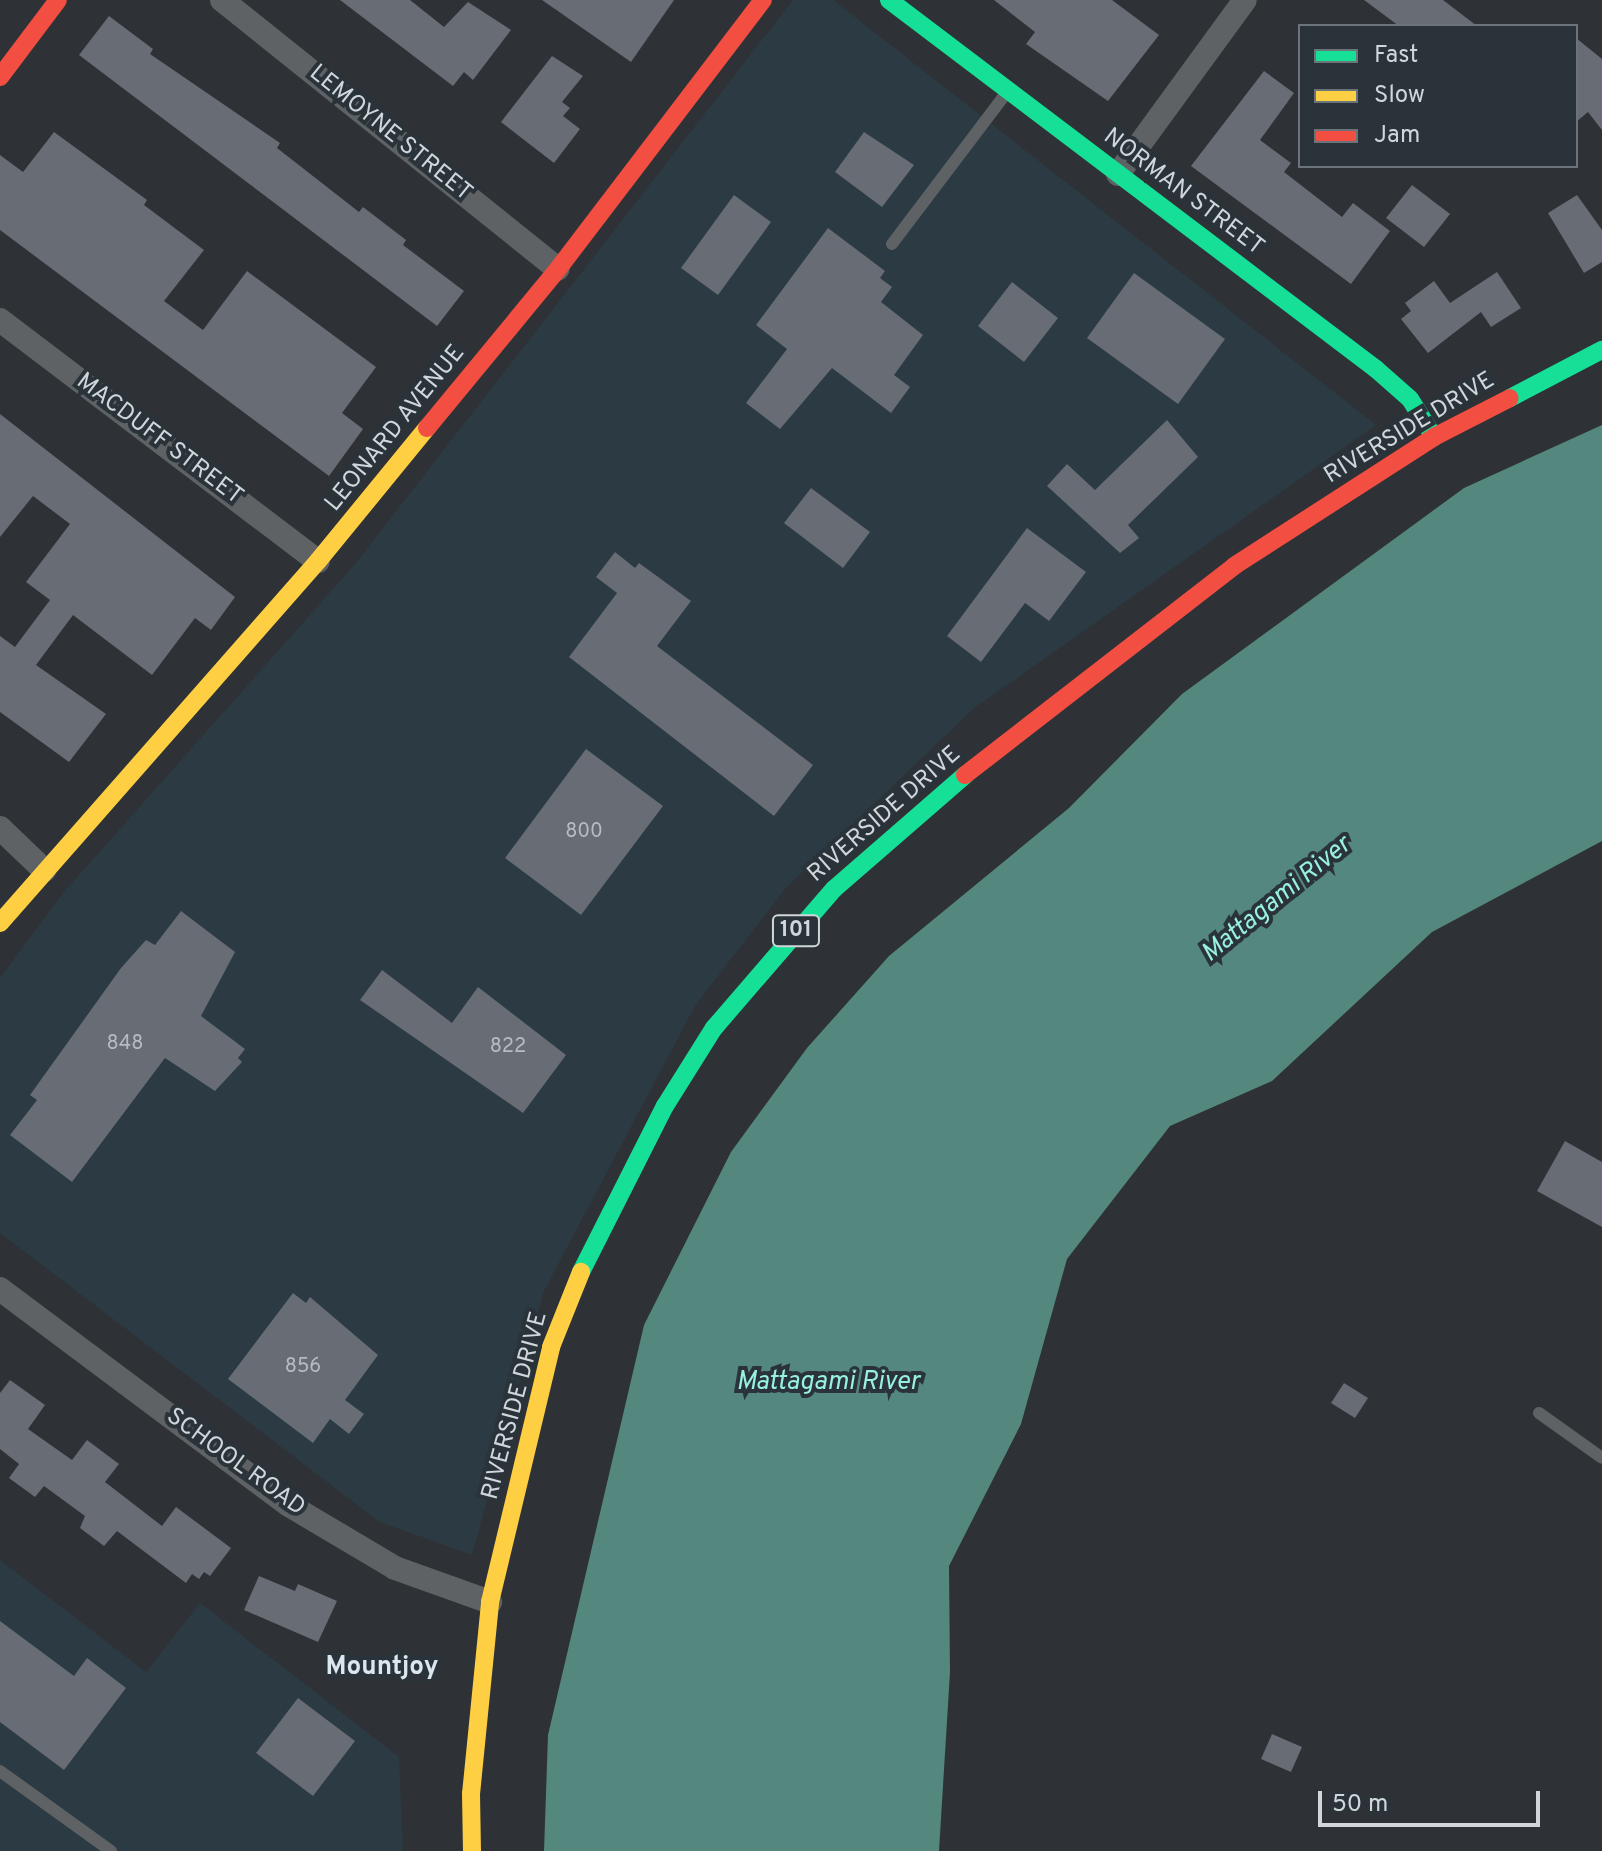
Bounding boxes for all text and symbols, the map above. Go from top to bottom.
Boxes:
legend [1298,24,1578,168]
text: Fast [1374,41,1418,71]
street label: LEMOYNE STREET [303,59,477,209]
text: Slow [1374,81,1425,111]
text: Jam [1374,121,1420,151]
street label: NORMAN STREET [1097,123,1269,263]
street label: LEONARD AVENUE [320,340,472,518]
street label: RIVERSIDE DRIVE [1320,367,1500,491]
street label: MACDUFF STREET [70,368,248,512]
street label: RIVERSIDE DRIVE [803,741,967,889]
house number: 800 [565,820,603,844]
water label: Mattagami River [1196,830,1358,970]
road number: 101 [770,913,822,949]
house number: 848 [107,1032,143,1056]
house number: 822 [490,1035,526,1059]
street label: RIVERSIDE DRIVE [477,1309,555,1503]
house number: 856 [285,1355,321,1379]
water label: Mattagami River [736,1367,920,1399]
street label: SCHOOL ROAD [160,1403,310,1523]
district label: Mountjoy [326,1652,438,1684]
scale bar [1322,1775,1544,1825]
text: 50 m [1332,1790,1388,1820]

